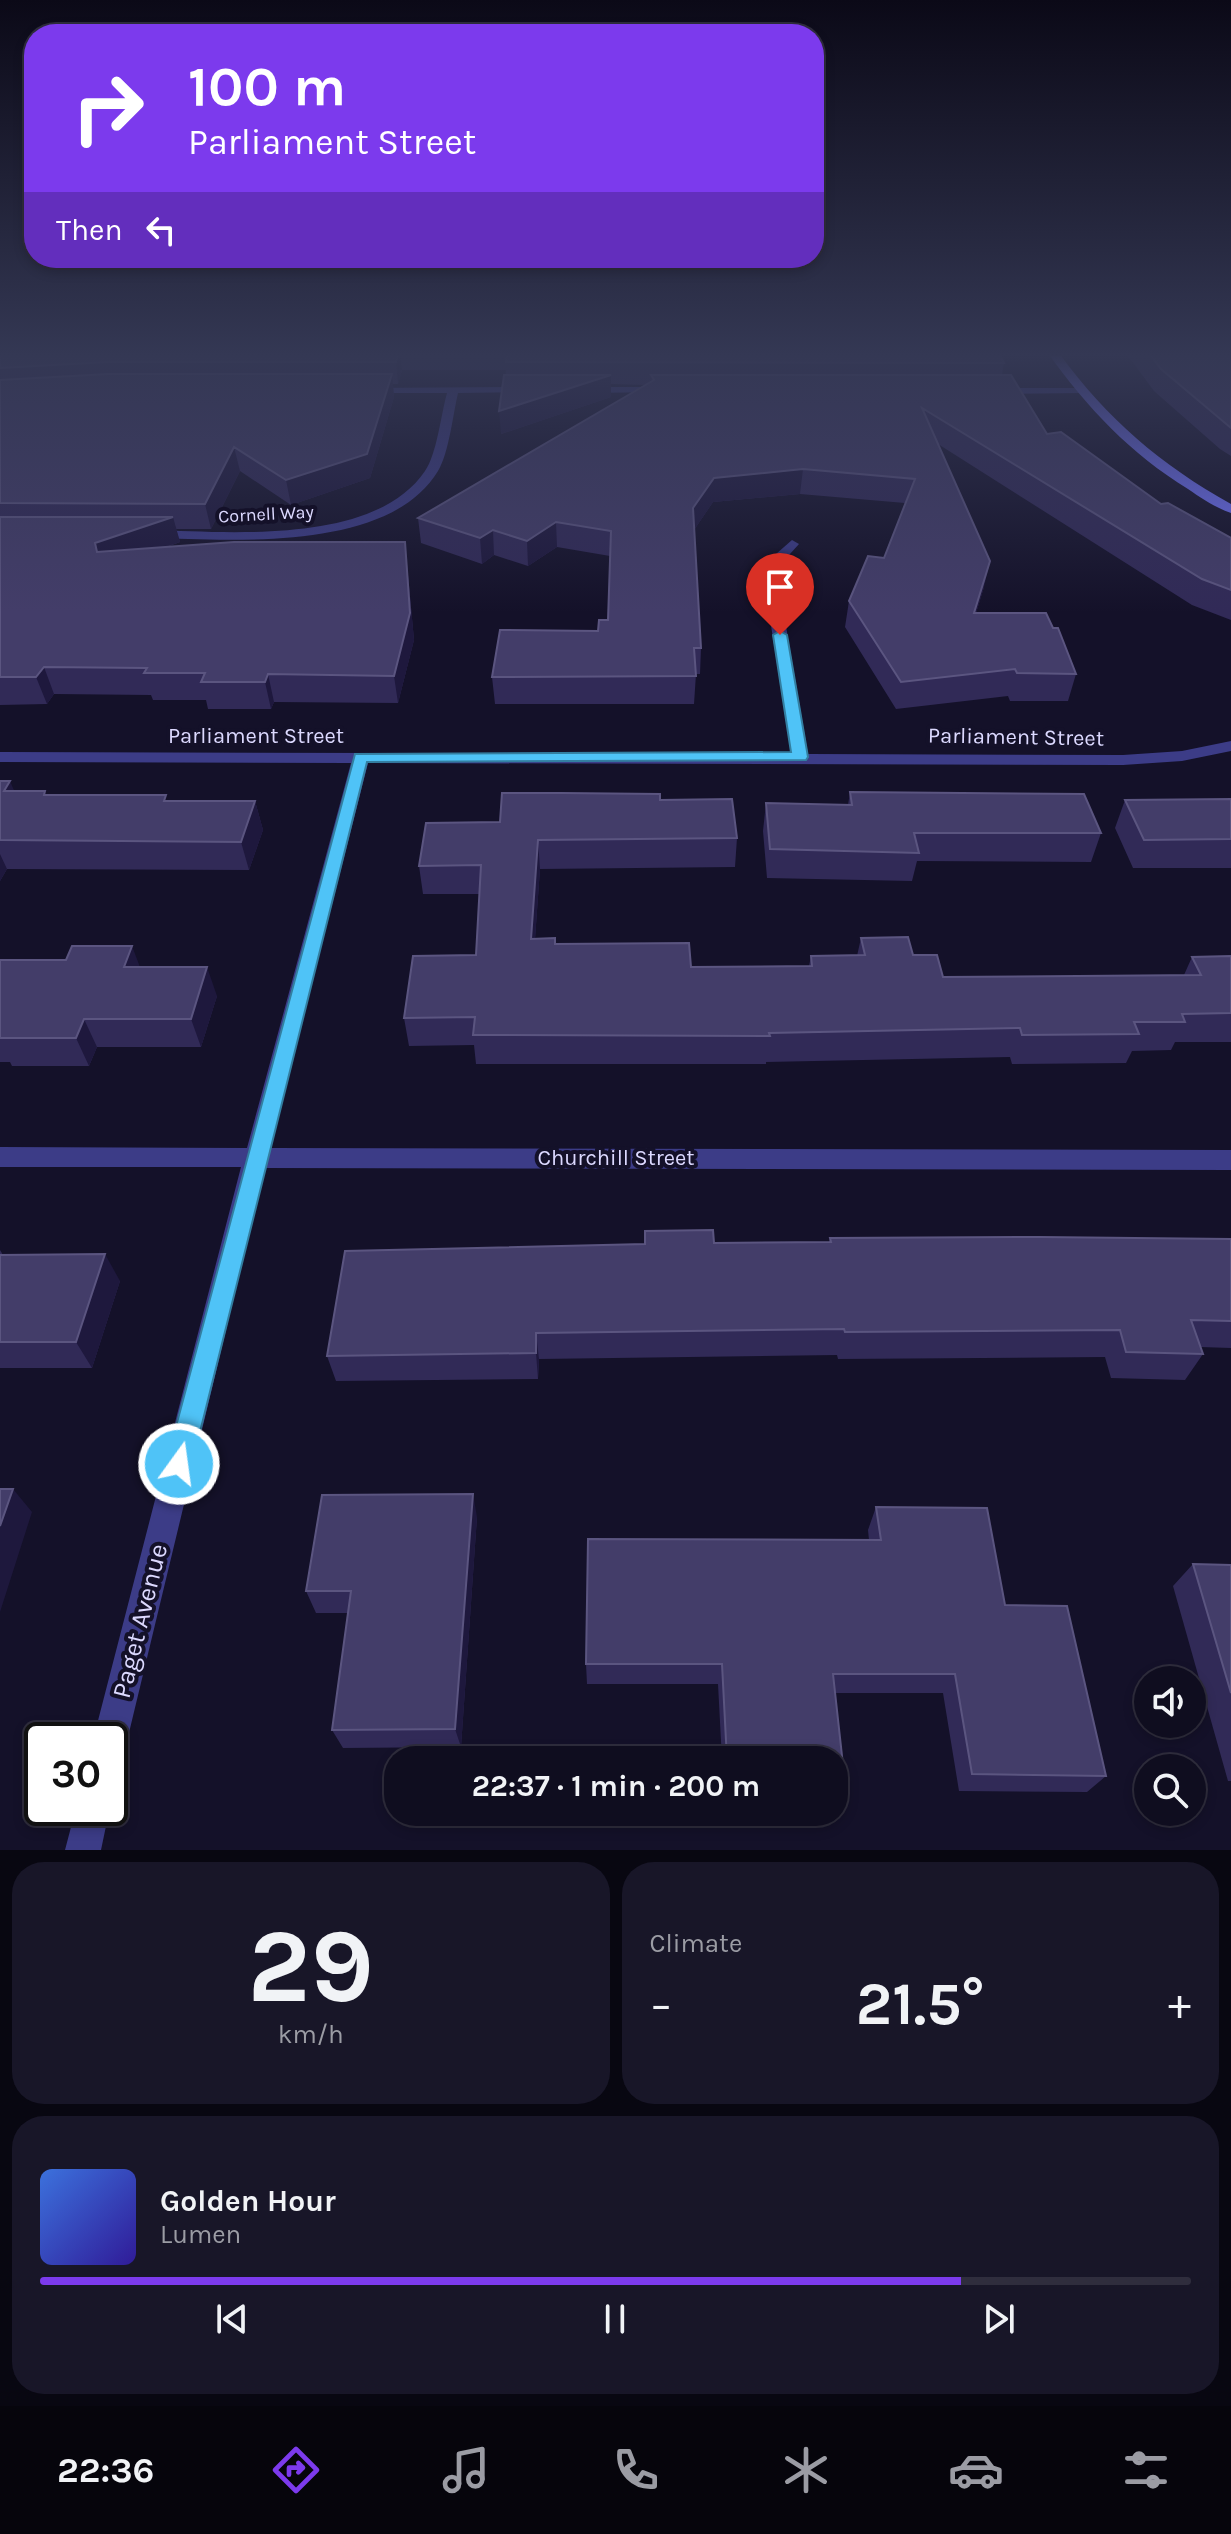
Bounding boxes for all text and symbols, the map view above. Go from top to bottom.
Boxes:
text: 100 m [188,54,346,119]
icon: right [56,56,160,160]
text: Parliament Street [188,121,476,163]
icon: left [139,208,183,252]
text: Then [56,212,123,248]
street label: Cornell Way [218,500,315,527]
pin [746,553,814,635]
icon: arrive [758,565,802,609]
street label: Parliament Street [928,722,1104,752]
street label: Parliament Street [168,723,344,749]
street label: Churchill Street [537,1145,695,1171]
position arrow [137,1422,221,1506]
street label: Paget Avenue [106,1540,174,1702]
map controls [1134,1666,1206,1826]
button: sound [1134,1666,1206,1738]
speed limit sign: 30 [24,1722,128,1826]
button: search [1134,1754,1206,1826]
text: 22:37 · 1 min · 200 m [472,1768,760,1804]
text: 29 [248,1906,374,2027]
text: Climate [650,1928,742,1959]
text: 21.5° [856,1969,985,2039]
text: − [650,1979,673,2030]
text: + [1168,1979,1191,2030]
text: km/h [278,2019,344,2050]
text: Golden Hour [160,2183,336,2219]
text: Lumen [160,2219,241,2250]
icon: previous [210,2297,254,2341]
icon: pause [593,2297,637,2341]
icon: next [977,2297,1021,2341]
icon: directions [268,2442,324,2498]
icon: music [438,2442,494,2498]
icon: phone [608,2442,664,2498]
icon: climate [778,2442,834,2498]
icon: car [948,2442,1004,2498]
icon: filters [1118,2442,1174,2498]
text: 22:36 [57,2449,154,2491]

